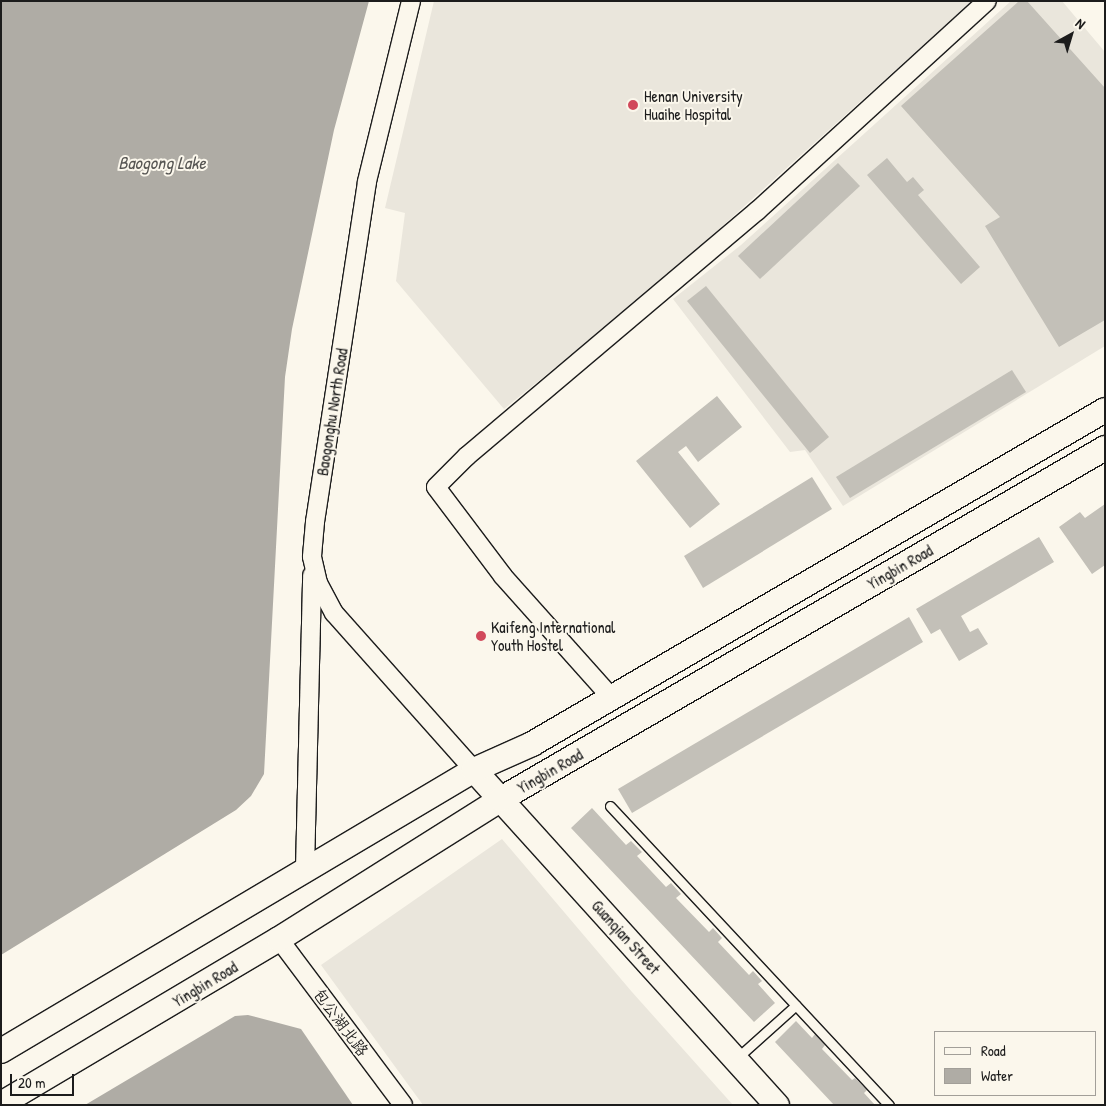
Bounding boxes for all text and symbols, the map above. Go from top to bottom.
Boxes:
north arrow [1046,10,1096,60]
text: N [1072,13,1090,33]
place label: Henan University Huaihe Hospital [644,86,743,124]
marker: Henan University Huaihe Hospital [626,98,640,112]
water label: Baogong Lake [118,152,206,174]
street label: Baogonghu North Road [312,347,352,477]
street label: Yingbin Road [864,541,936,593]
place label: Kaifeng International Youth Hostel [491,617,615,655]
marker: Kaifeng International Youth Hostel [475,630,487,642]
street label: Yingbin Road [514,745,586,797]
street label: Guanqian Street [588,896,664,978]
street label: Yingbin Road [169,957,241,1011]
street label: 包公湖北路 [309,984,373,1060]
legend [934,1031,1096,1096]
text: Road [981,1040,1006,1061]
scale bar [12,1064,76,1096]
text: Water [981,1065,1013,1086]
text: 20 m [18,1072,45,1093]

